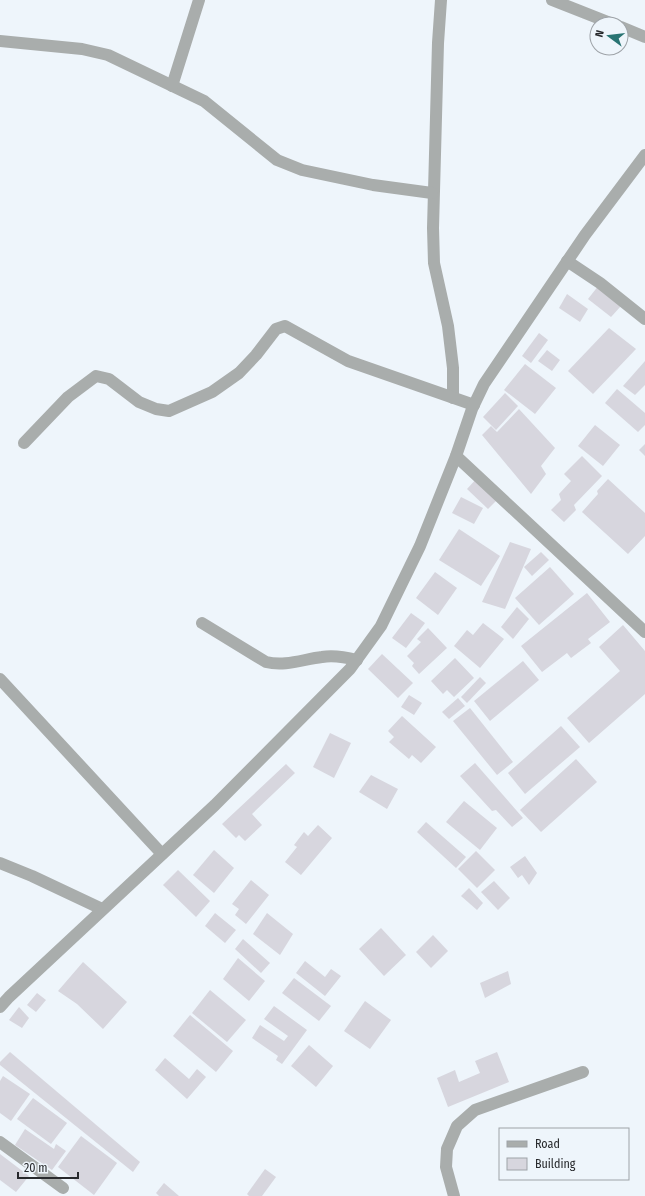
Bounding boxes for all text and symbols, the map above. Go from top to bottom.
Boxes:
north arrow [589,16,629,56]
text: N [593,29,607,38]
legend [499,1128,629,1180]
text: Road [535,1137,560,1151]
scale bar [18,1154,78,1180]
text: Building [535,1157,576,1171]
text: 20 m [24,1161,48,1175]

